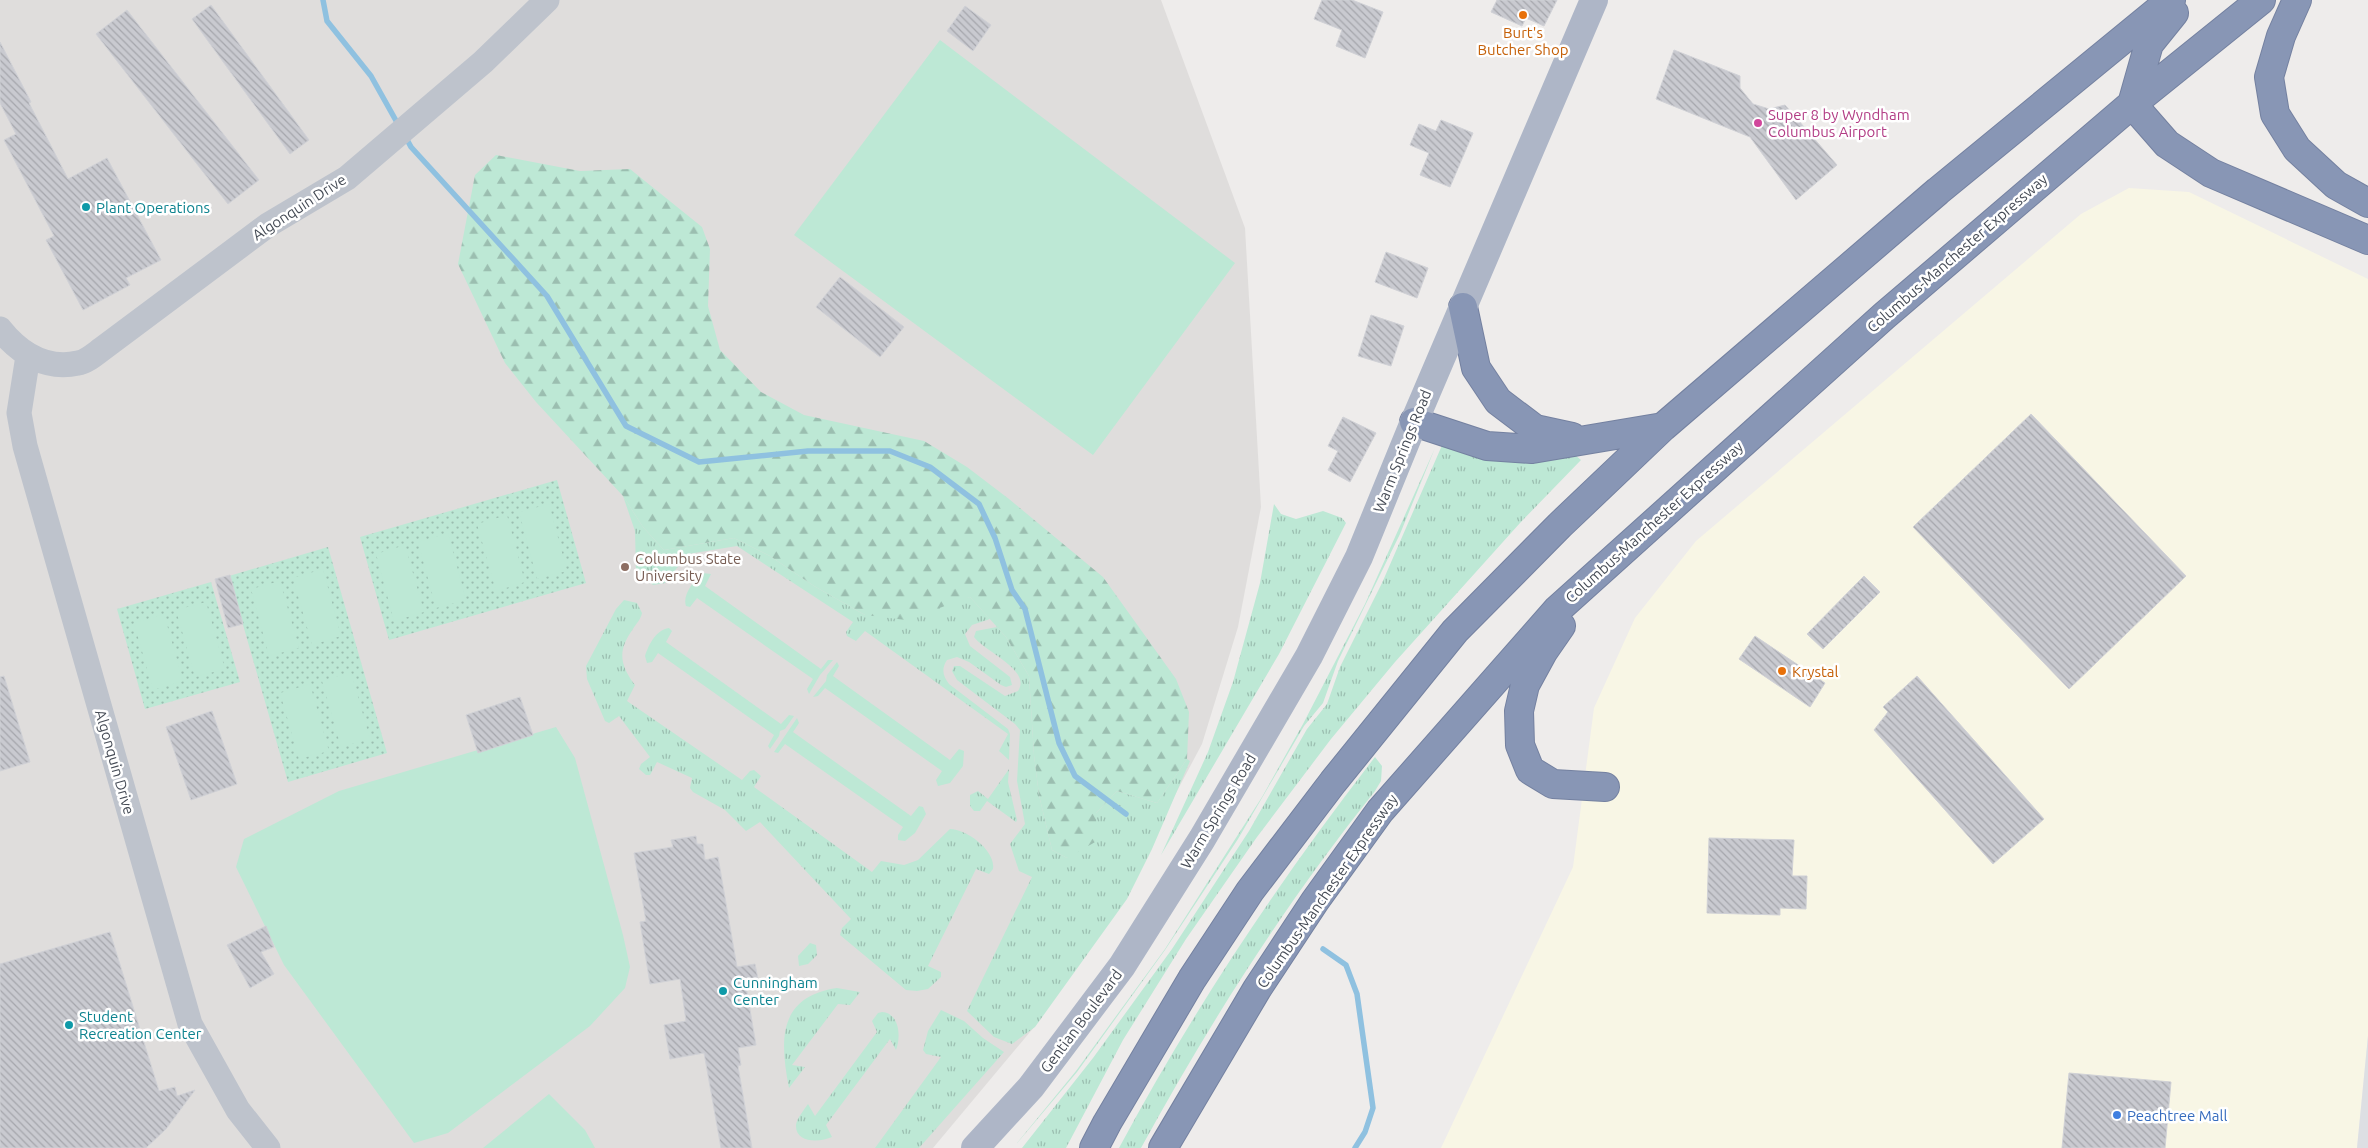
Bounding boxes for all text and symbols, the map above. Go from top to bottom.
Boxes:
marker: Burt's Butcher Shop [1517,9,1529,21]
place label: Burt's Butcher Shop [1478,24,1568,58]
place label: Super 8 by Wyndham Columbus Airport [1768,106,1910,140]
marker: Super 8 by Wyndham Columbus Airport [1752,117,1764,129]
street label: Algonquin Drive [249,170,349,244]
street label: Columbus-Manchester Expressway [1864,170,2050,336]
place label: Plant Operations [96,199,210,216]
marker: Plant Operations [80,201,92,213]
street label: Warm Springs Road [1370,387,1434,515]
street label: Columbus-Manchester Expressway [1562,438,1746,606]
place label: Columbus State University [635,550,741,584]
marker: Columbus State University [619,561,631,573]
place label: Krystal [1792,663,1838,680]
marker: Krystal [1776,665,1788,677]
street label: Algonquin Drive [92,708,138,816]
street label: Warm Springs Road [1177,750,1259,872]
street label: Columbus-Manchester Expressway [1253,791,1401,991]
street label: Gentian Boulevard [1037,966,1125,1076]
place label: Cunningham Center [733,974,818,1008]
marker: Cunningham Center [717,985,729,997]
place label: Student Recreation Center [79,1008,202,1042]
marker: Student Recreation Center [63,1019,75,1031]
place label: Peachtree Mall [2127,1107,2227,1124]
marker: Peachtree Mall [2111,1109,2123,1121]

